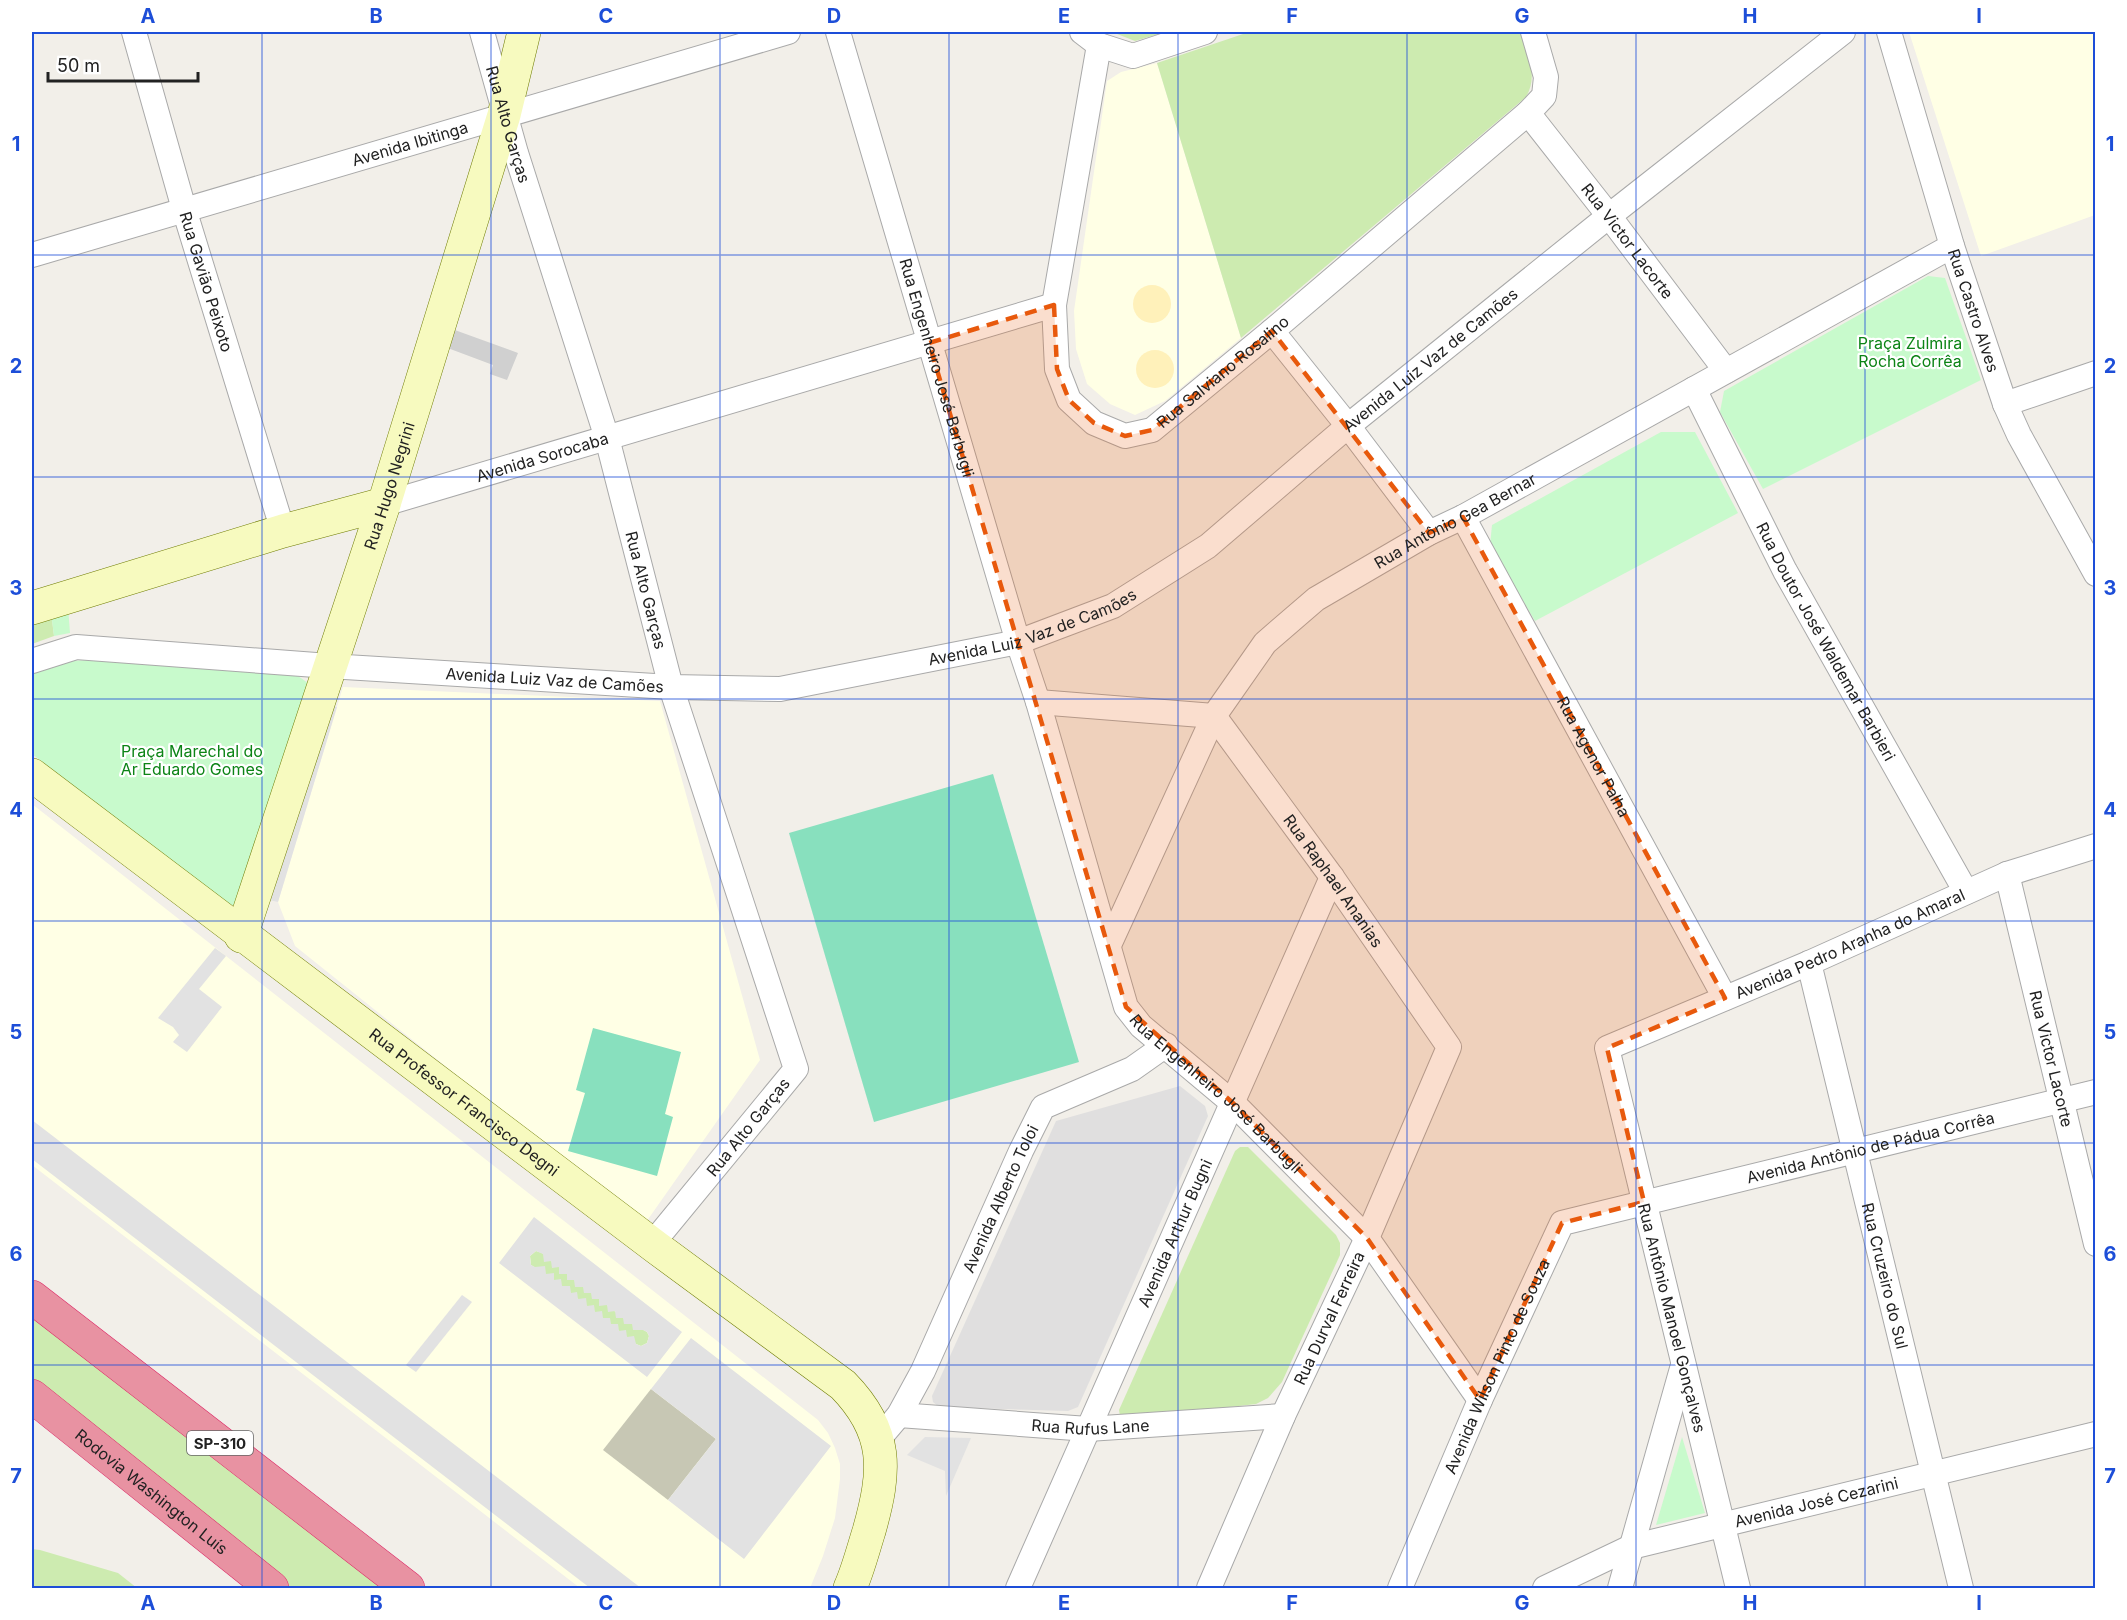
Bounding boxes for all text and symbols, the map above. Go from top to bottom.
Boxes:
text: A [141,4,156,28]
text: B [369,4,383,28]
text: C [599,4,613,28]
text: D [827,4,841,28]
text: E [1058,4,1070,28]
text: F [1286,4,1298,28]
text: G [1514,4,1530,28]
text: H [1743,4,1757,28]
text: I [1976,4,1982,28]
scale bar [48,45,198,83]
text: 50 m [57,55,100,76]
street label: Rua Alto Garças [482,63,535,185]
street label: Avenida Ibitinga [350,117,470,170]
text: 1 [12,132,20,156]
text: 1 [2106,132,2114,156]
street label: Rua Victor Lacorte [1577,179,1678,303]
street label: Rua Gavião Peixoto [175,209,237,354]
street label: Rua Castro Alves [1944,246,2004,375]
street label: Rua Engenheiro José Barbugli [895,256,979,479]
street label: Avenida Luiz Vaz de Camões [1339,284,1522,436]
street label: Rua Salviano Rosalino [1152,311,1293,432]
park label: Praça Zulmira Rocha Corrêa [1858,333,1962,371]
text: 2 [10,354,22,378]
text: 2 [2104,354,2116,378]
street label: Rua Hugo Negrini [360,419,419,552]
street label: Avenida Sorocaba [474,428,611,486]
street label: Rua Antônio Gea Bernar [1371,469,1539,573]
street label: Rua Doutor José Waldemar Barbieri [1752,519,1900,764]
street label: Rua Alto Garças [621,529,671,651]
text: 3 [10,576,22,600]
text: 3 [2104,576,2116,600]
street label: Avenida Luiz Vaz de Camões [926,584,1140,670]
street label: Avenida Luiz Vaz de Camões [445,663,664,697]
street label: Rua Agenor Palha [1553,693,1635,821]
park label: Praça Marechal do Ar Eduardo Gomes [121,741,263,779]
text: 4 [9,798,23,822]
text: 4 [2103,798,2117,822]
street label: Rua Raphael Ananias [1279,810,1387,951]
street label: Avenida Pedro Aranha do Amaral [1732,884,1968,1003]
street label: Rua Victor Lacorte [2025,988,2078,1129]
street label: Rua Engenheiro José Barbugli [1125,1010,1307,1177]
text: 5 [10,1020,22,1044]
text: 5 [2104,1020,2116,1044]
street label: Rua Professor Francisco Degni [365,1024,563,1180]
street label: Rua Alto Garças [702,1074,794,1180]
street label: Avenida Antônio de Pádua Corrêa [1744,1107,1996,1187]
street label: Avenida Alberto Toloi [958,1121,1042,1276]
street label: Avenida Arthur Bugni [1133,1156,1216,1310]
street label: Rua Antônio Manoel Gonçalves [1634,1201,1710,1435]
street label: Rua Cruzeiro do Sul [1858,1201,1912,1351]
text: 6 [10,1242,23,1266]
text: 6 [2104,1242,2117,1266]
street label: Rua Durval Ferreira [1289,1248,1369,1388]
street label: Avenida Wilson Pinto de Souza [1440,1256,1554,1477]
street label: Rua Rufus Lane [1031,1415,1150,1439]
street label: Rodovia Washington Luís [71,1425,232,1559]
road number: SP-310 [187,1431,253,1455]
text: 7 [10,1464,22,1488]
text: 7 [2104,1464,2116,1488]
street label: Avenida José Cezarini [1732,1472,1900,1531]
text: A [141,1591,156,1615]
text: B [369,1591,383,1615]
text: C [599,1591,613,1615]
text: D [827,1591,841,1615]
text: E [1058,1591,1070,1615]
text: F [1286,1591,1298,1615]
text: G [1514,1591,1530,1615]
text: H [1743,1591,1757,1615]
text: I [1976,1591,1982,1615]

